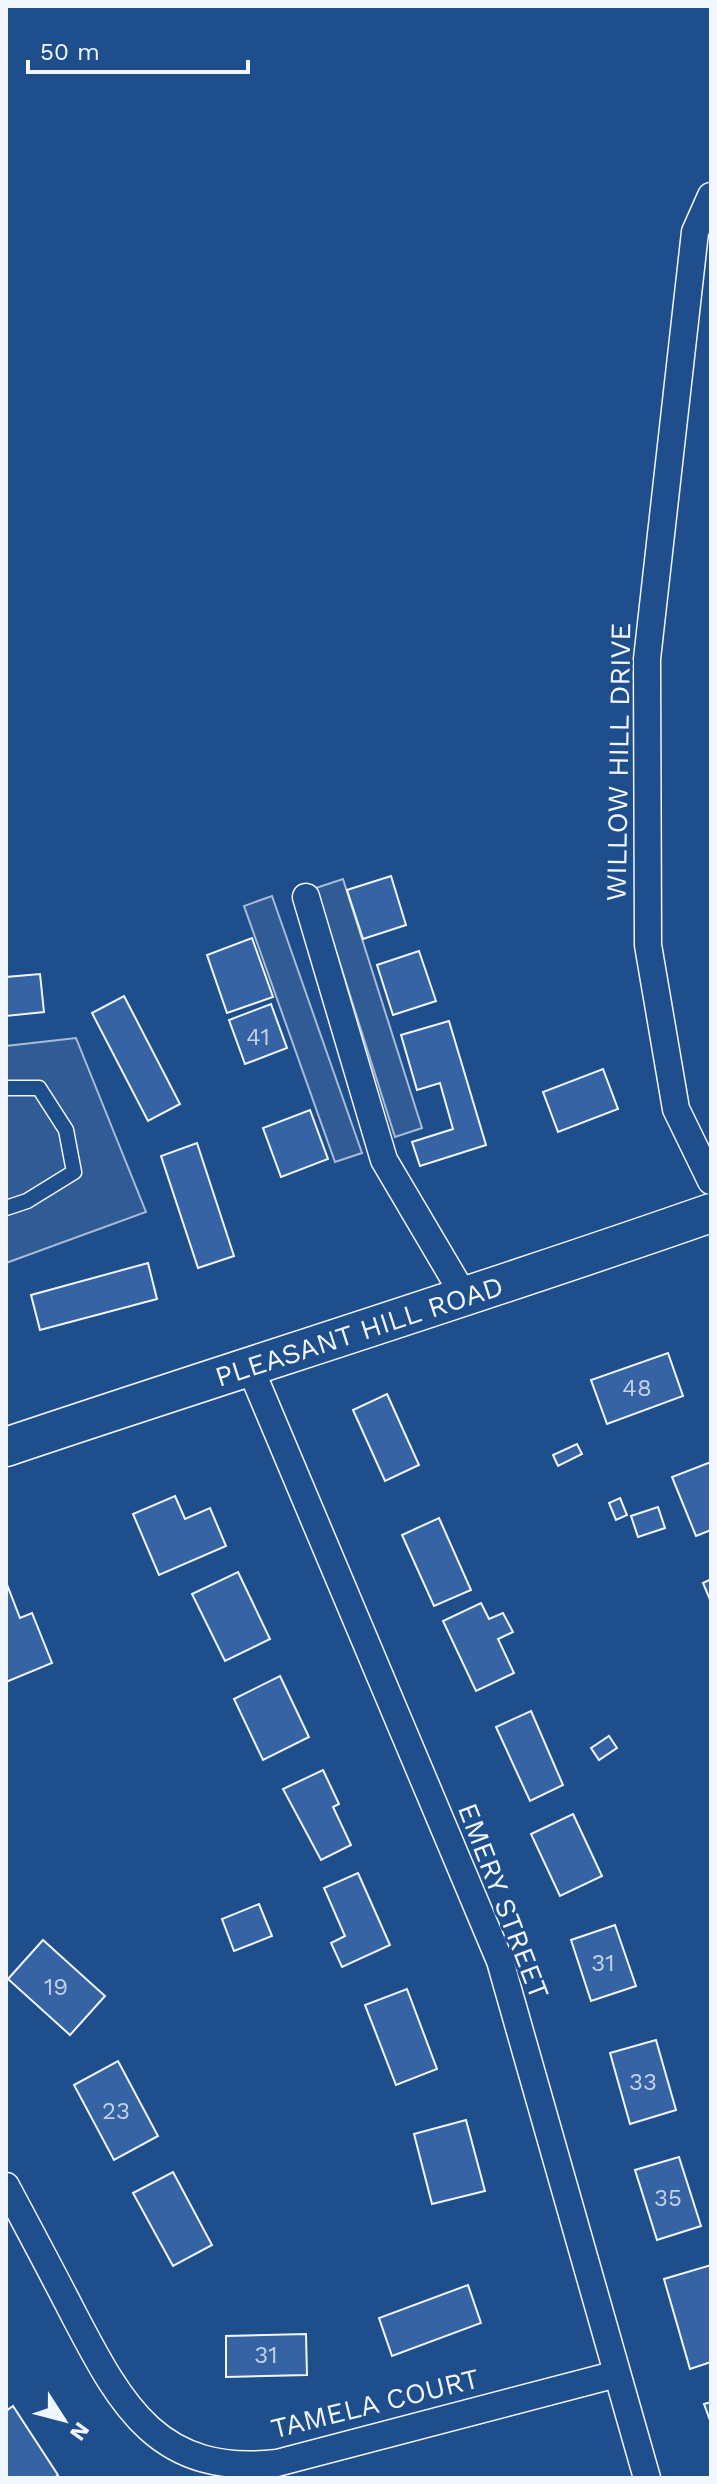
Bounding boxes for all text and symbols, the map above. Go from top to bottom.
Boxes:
scale bar [28,24,248,74]
text: 50 m [40,38,100,66]
street label: WILLOW HILL DRIVE [600,622,637,902]
house number: 41 [246,1023,270,1051]
street label: PLEASANT HILL ROAD [211,1269,507,1394]
house number: 48 [622,1374,652,1402]
street label: EMERY STREET [451,1798,556,2004]
house number: 31 [591,1949,615,1977]
house number: 19 [44,1973,68,2001]
house number: 33 [629,2068,657,2096]
house number: 23 [102,2097,130,2125]
house number: 35 [654,2184,682,2212]
house number: 31 [254,2341,278,2369]
street label: TAMELA COURT [268,2362,483,2445]
north arrow [24,2380,104,2460]
text: N [65,2418,95,2445]

